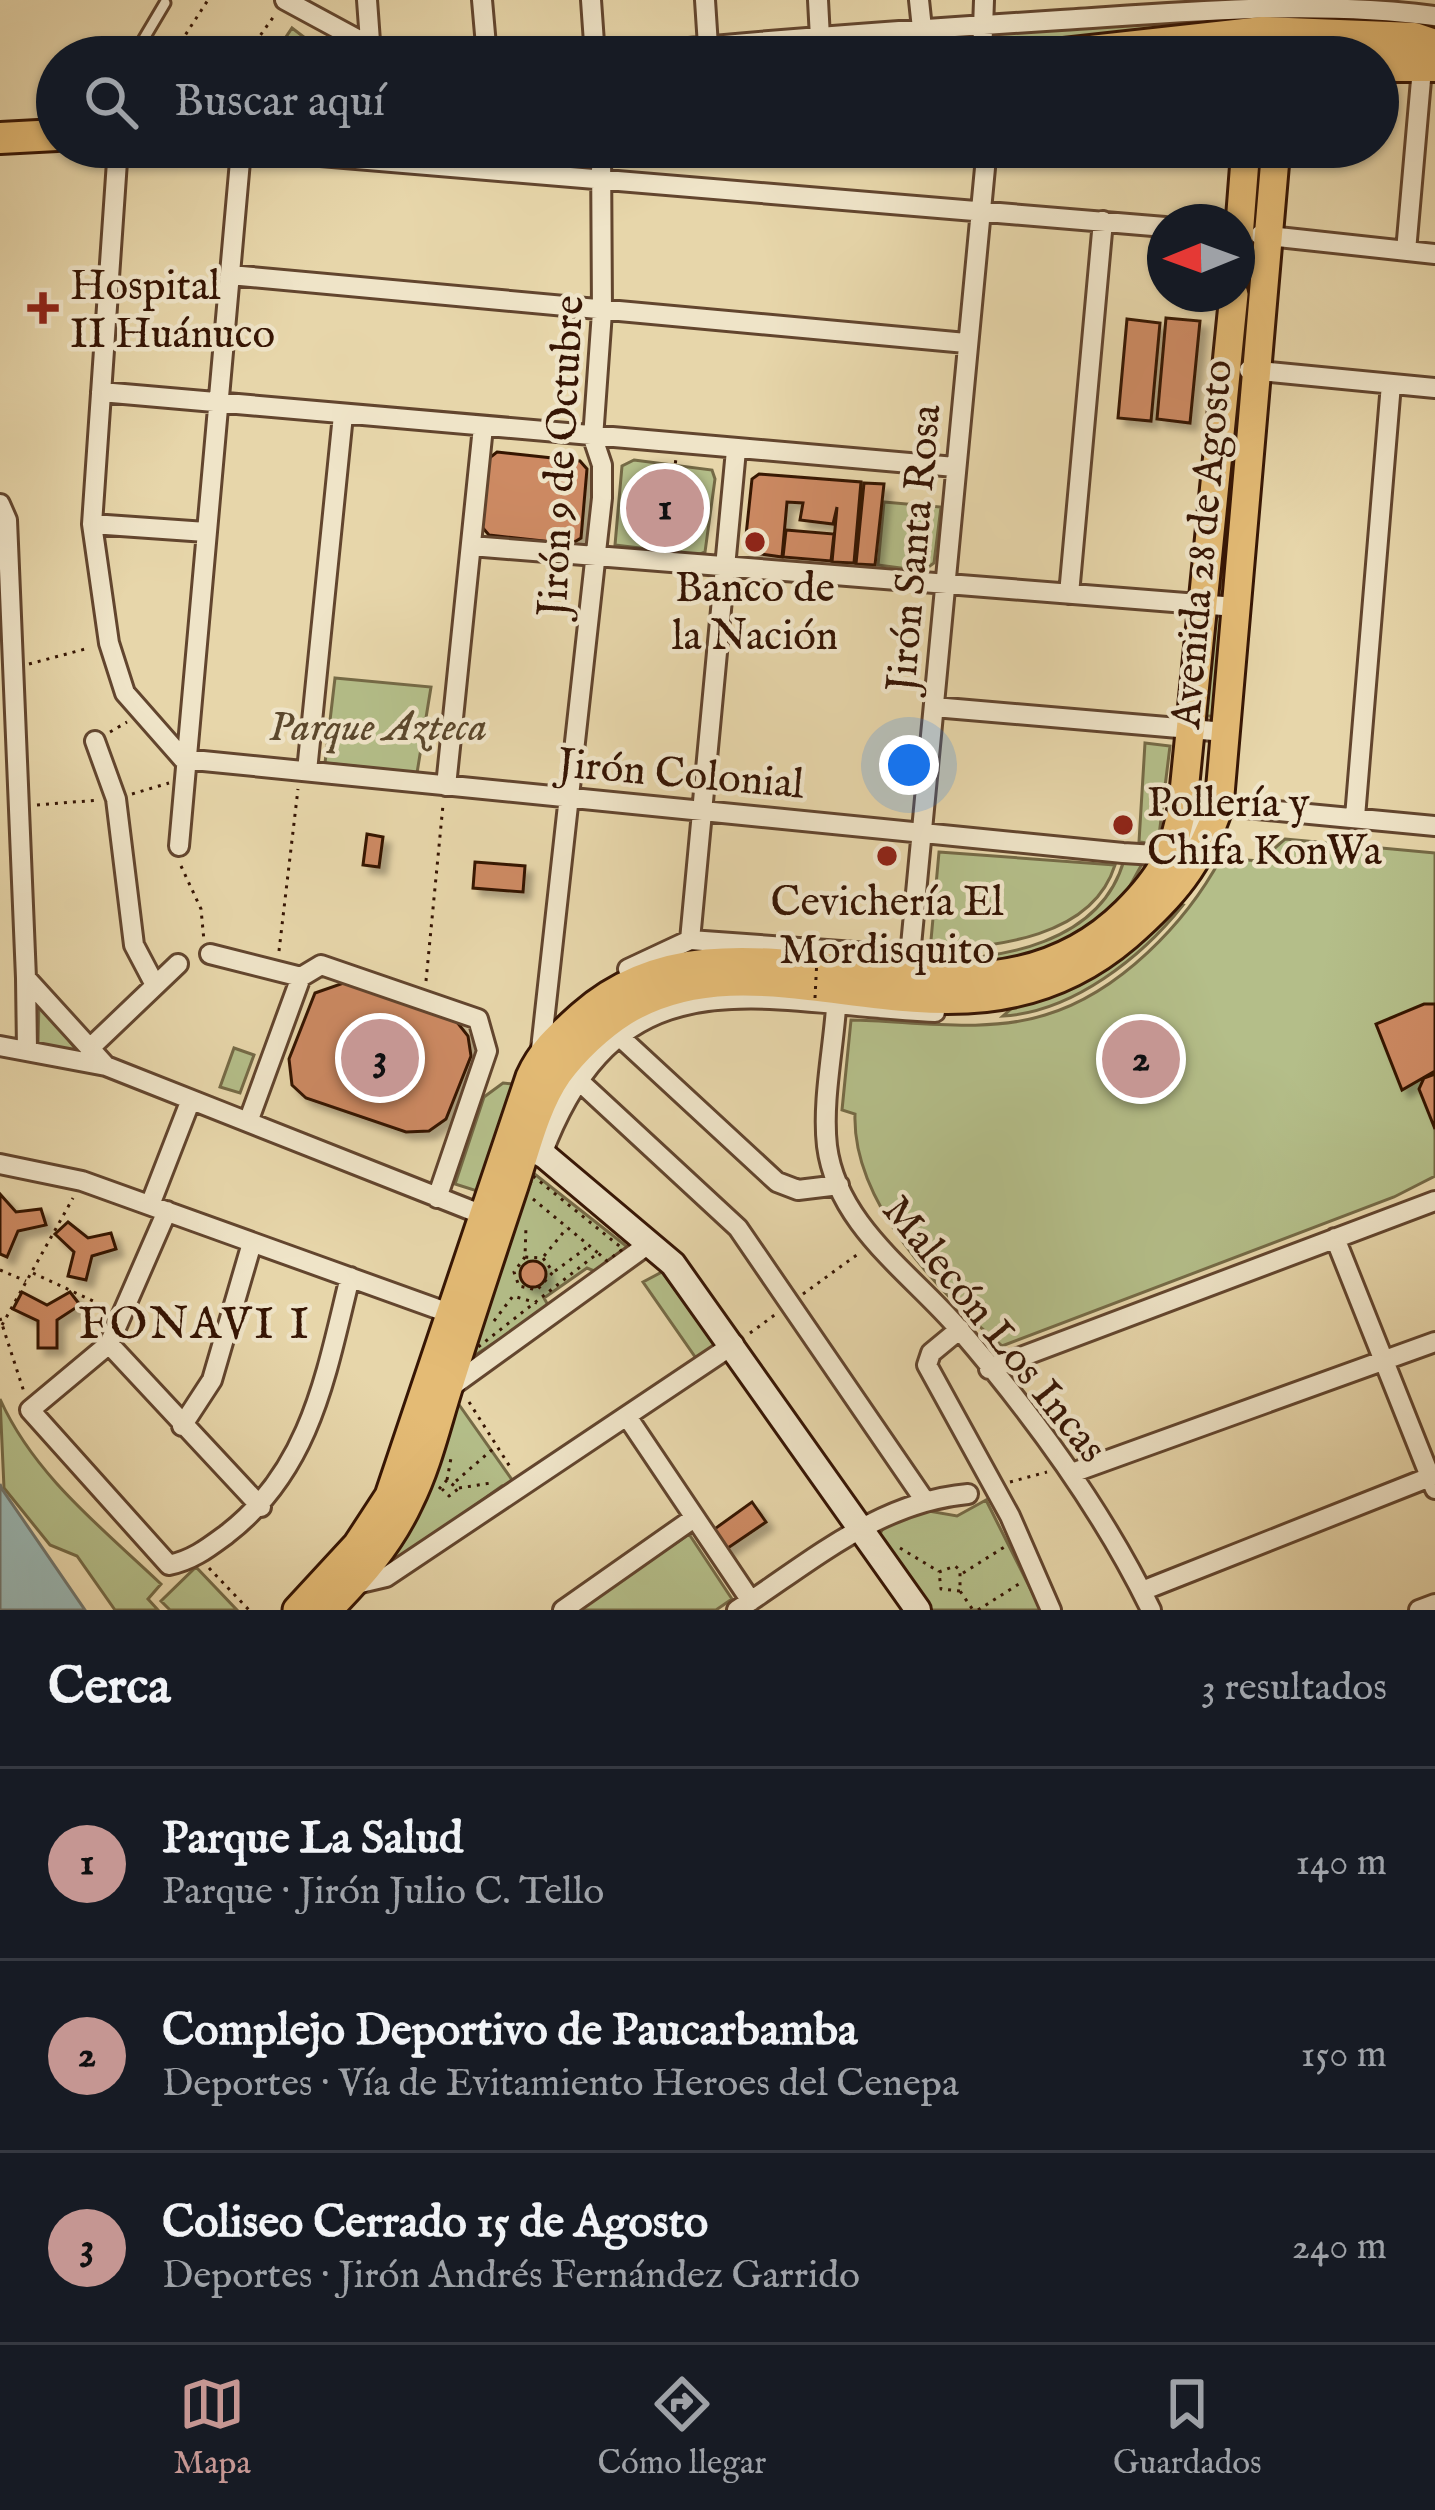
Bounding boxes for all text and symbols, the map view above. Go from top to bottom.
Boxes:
search box [36,36,1399,168]
icon: search [78,69,144,135]
text: Buscar aquí [174,74,385,131]
north arrow [1147,204,1255,312]
place label: Hospital II Huánuco [70,261,275,362]
marker: Hospital II Huánuco [27,292,59,324]
street label: Jirón 9 de Octubre [527,294,597,622]
street label: Avenida 28 de Agosto [1161,358,1246,732]
street label: Jirón Santa Rosa [876,401,955,698]
pin: 1 [626,463,704,553]
marker: Banco de la Nación [742,529,768,555]
place label: Banco de la Nación [672,563,838,664]
park label: Parque Azteca [269,702,487,755]
your location [879,735,939,795]
street label: Jirón Colonial [551,738,807,813]
place label: Pollería y Chifa KonWa [1147,778,1383,879]
marker: Pollería y Chifa KonWa [1110,812,1136,838]
marker: Cevichería El Mordisquito [874,843,900,869]
place label: Cevichería El Mordisquito [770,877,1004,978]
pin: 3 [341,1013,419,1103]
pin: 2 [1102,1014,1180,1104]
street label: Malecón Los Incas [869,1186,1117,1475]
district label: FONAVI I [78,1297,312,1354]
text: Cerca [48,1656,171,1721]
text: 3 resultados [1201,1664,1387,1713]
text: Parque La Salud [162,1811,463,1868]
text: 1 [80,1839,94,1888]
text: 140 m [1296,1839,1387,1888]
text: Parque · Jirón Julio C. Tello [162,1868,604,1917]
text: Complejo Deportivo de Paucarbamba [162,2003,857,2060]
text: 2 [78,2031,96,2080]
text: 150 m [1301,2031,1387,2080]
text: Deportes · Vía de Evitamiento Heroes del Cenepa [162,2060,959,2109]
text: Coliseo Cerrado 15 de Agosto [162,2195,708,2252]
text: 3 [80,2223,94,2272]
text: 240 m [1292,2223,1387,2272]
text: Deportes · Jirón Andrés Fernández Garrido [162,2252,860,2301]
tab: Mapa [173,2371,251,2485]
tab: Cómo llegar [597,2371,766,2485]
tab: Guardados [1113,2371,1262,2485]

